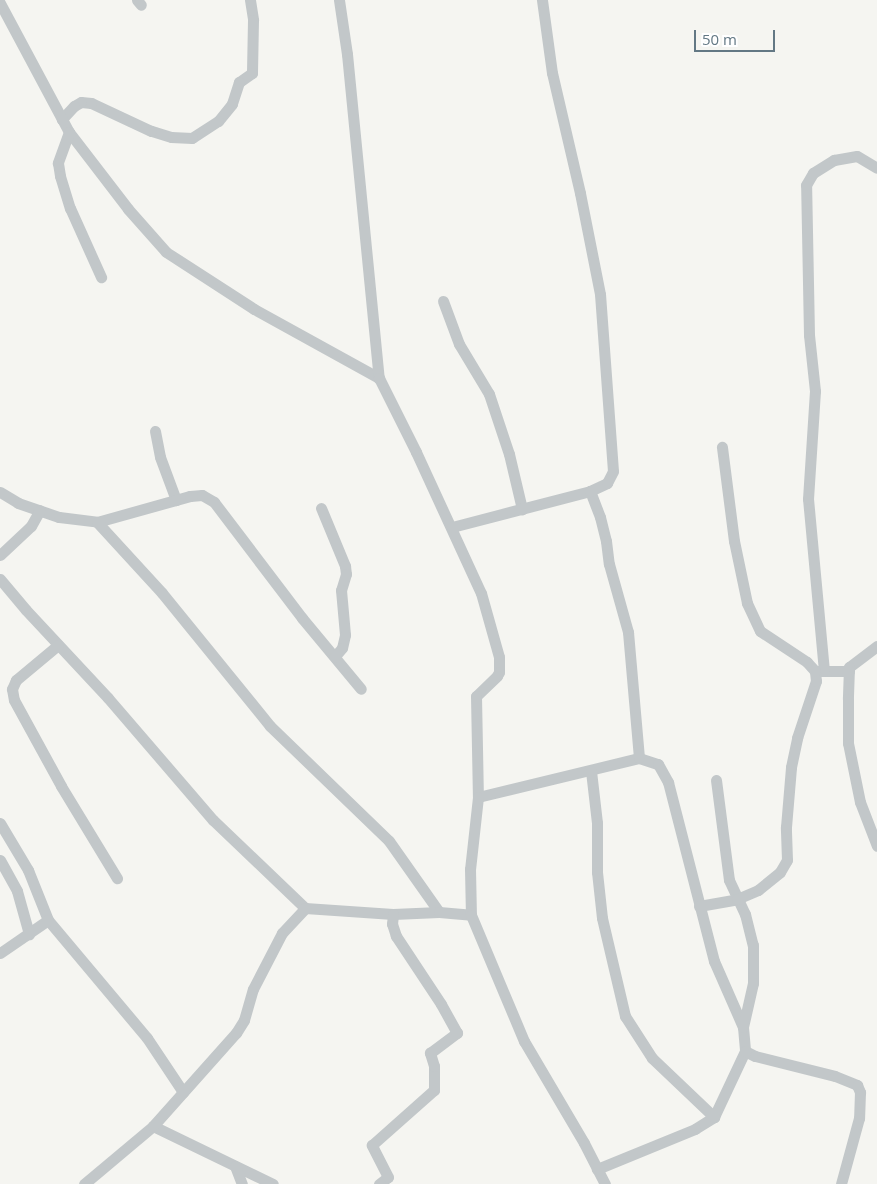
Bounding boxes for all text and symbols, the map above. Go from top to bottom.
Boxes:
scale bar [697,20,778,52]
text: 50 m [702,29,737,49]

